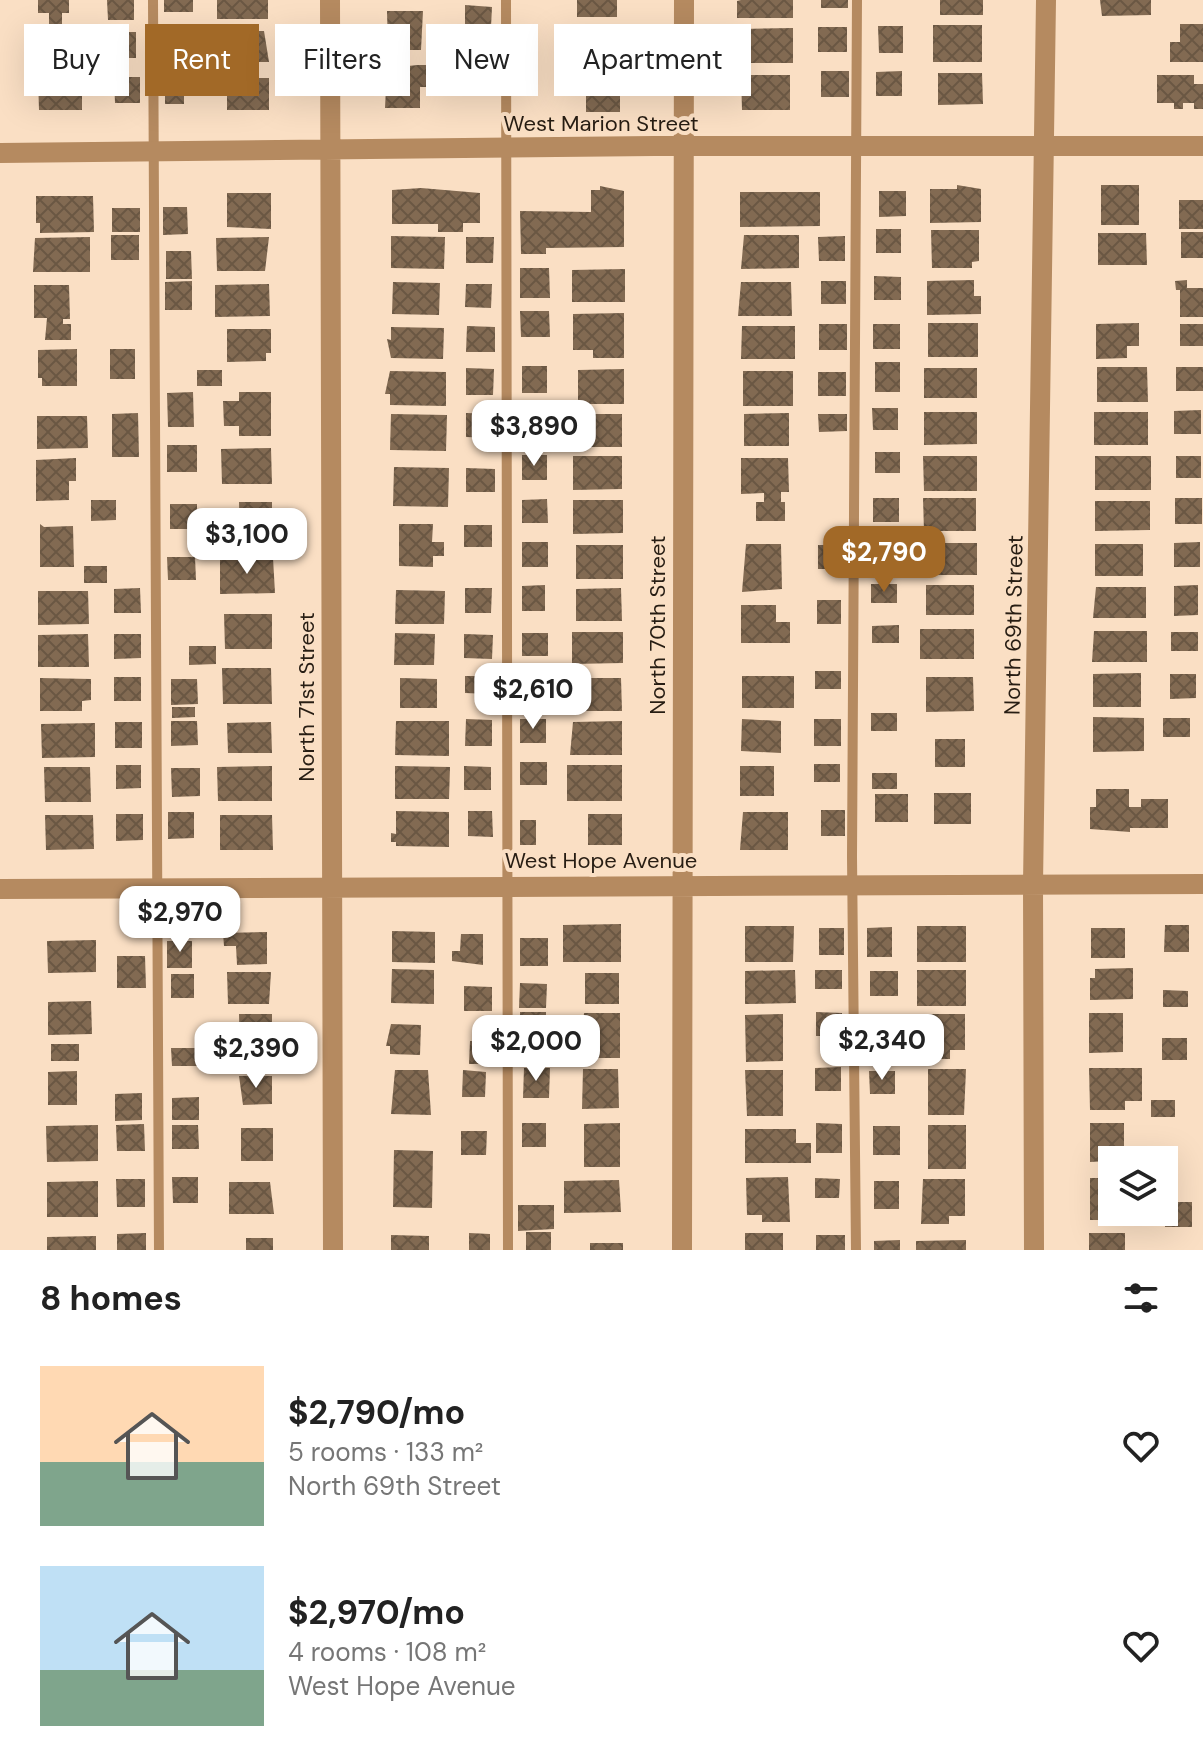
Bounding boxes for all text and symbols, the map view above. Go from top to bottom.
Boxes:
chip: Buy [24,24,129,96]
chip: Rent [145,24,259,96]
chip: Filters [275,24,410,96]
chip: New [426,24,538,96]
chip: Apartment [554,24,751,96]
street label: West Marion Street [503,109,699,138]
pin: $3,890 [469,400,599,468]
text: $3,890 [490,409,578,443]
pin: $3,100 [182,508,312,576]
text: $3,100 [205,517,289,551]
pin: $2,790 [819,526,949,594]
street label: North 70th Street [643,535,672,715]
text: $2,790 [841,535,927,569]
street label: North 69th Street [997,535,1030,715]
street label: North 71st Street [292,612,321,782]
pin: $2,610 [468,663,598,731]
text: $2,610 [492,672,574,706]
street label: West Hope Avenue [505,846,697,875]
pin: $2,970 [115,886,245,954]
text: $2,970 [137,895,223,929]
pin: $2,340 [817,1014,947,1082]
pin: $2,000 [471,1015,601,1083]
pin: $2,390 [191,1022,321,1090]
text: $2,340 [838,1023,926,1057]
text: $2,000 [490,1024,582,1058]
text: $2,390 [213,1031,299,1065]
map controls [1098,1146,1178,1226]
button: layers [1098,1146,1178,1226]
text: 8 homes [40,1276,182,1321]
icon: filters [1119,1276,1163,1320]
text: $2,790/mo [288,1390,465,1435]
icon: home [104,1398,200,1494]
icon: heart [1119,1424,1163,1468]
text: 5 rooms · 133 m² [288,1435,483,1469]
text: North 69th Street [288,1469,501,1503]
text: $2,970/mo [288,1590,465,1635]
icon: home [104,1598,200,1694]
icon: heart [1119,1624,1163,1668]
text: 4 rooms · 108 m² [288,1635,486,1669]
text: West Hope Avenue [288,1669,516,1703]

